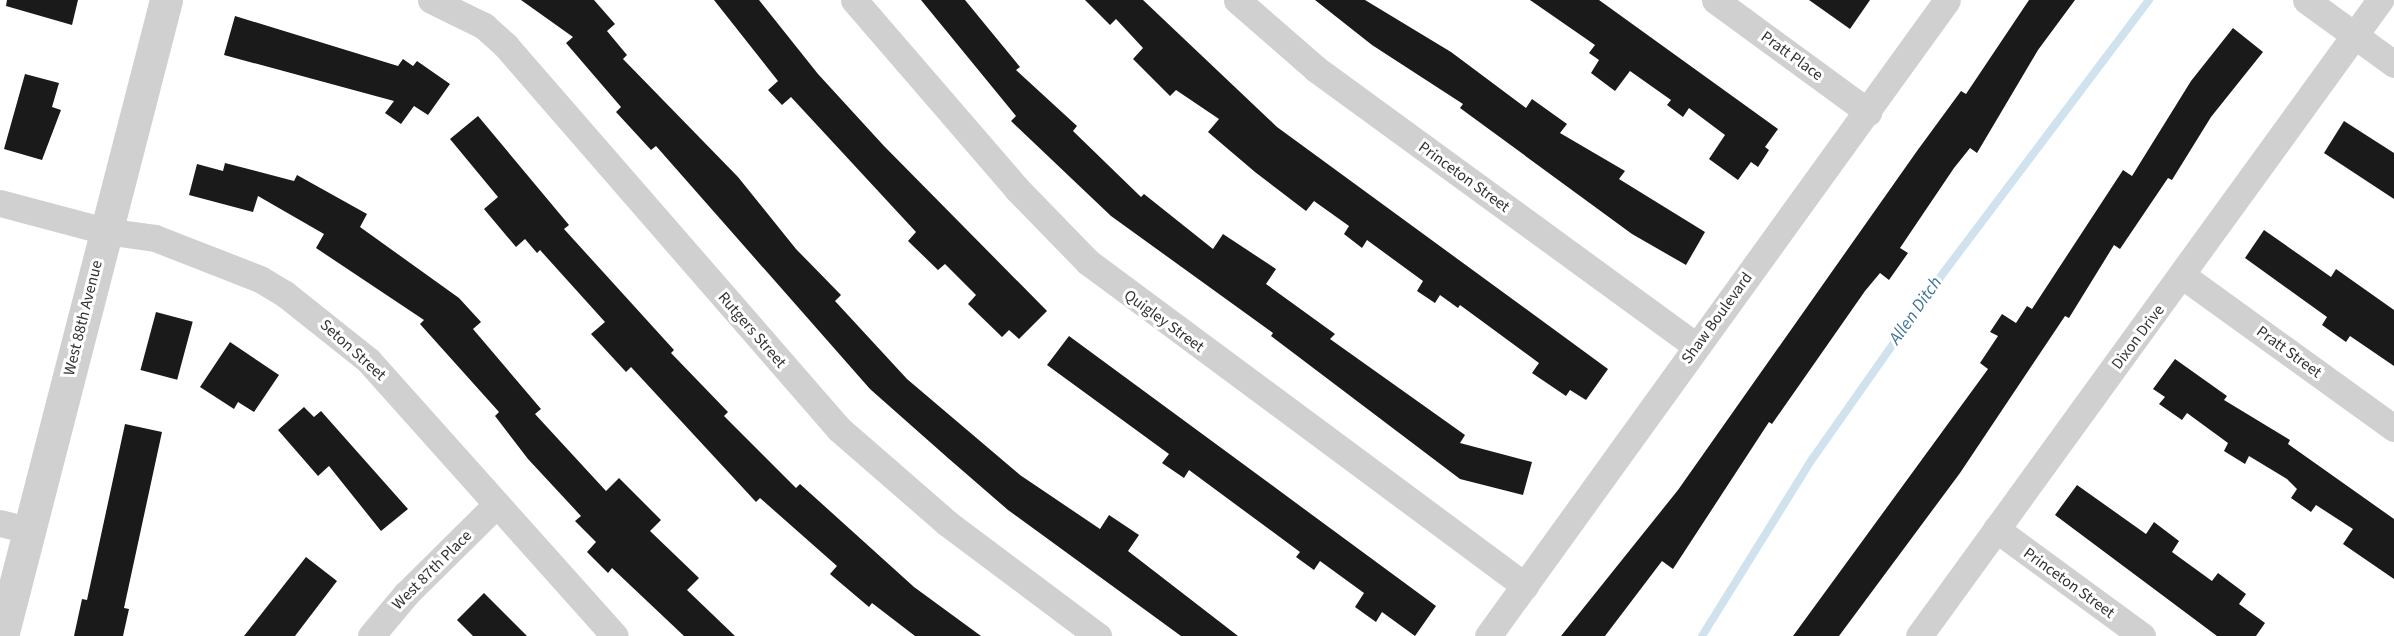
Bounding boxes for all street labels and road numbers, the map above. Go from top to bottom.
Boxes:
street label: Pratt Place [1757,27,1827,85]
street label: Princeton Street [1415,138,1513,216]
street label: West 88th Avenue [59,258,107,378]
street label: Shaw Boulevard [1677,269,1757,367]
street label: Quigley Street [1120,286,1208,356]
street label: Rutgers Street [714,288,790,372]
street label: Dixon Drive [2107,301,2169,373]
street label: Seton Street [316,315,390,385]
street label: Pratt Street [2253,322,2325,382]
street label: West 87th Place [388,526,476,614]
street label: Princeton Street [2020,544,2118,622]

